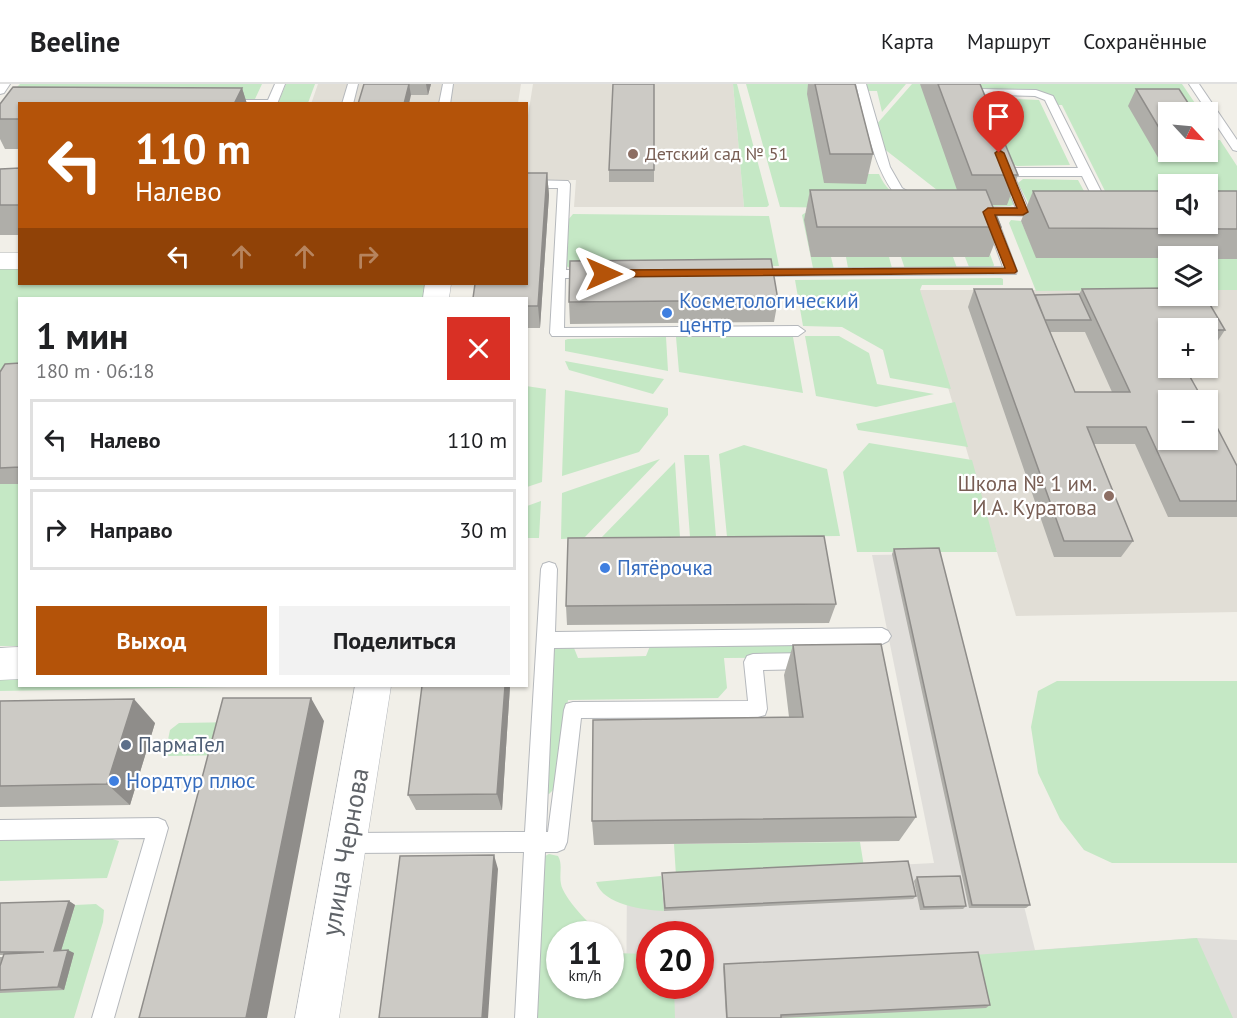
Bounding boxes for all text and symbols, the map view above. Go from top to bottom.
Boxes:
text: Beeline [30,23,120,60]
text: Карта [881,28,934,55]
text: Маршрут [967,28,1050,55]
text: Сохранённые [1083,28,1207,55]
pin [973,91,1024,153]
icon: arrive [982,100,1015,133]
north arrow [1158,102,1218,162]
map controls [1158,102,1218,450]
text: 110 m [135,121,251,176]
icon: left [36,126,114,204]
place label: Детский сад № 51 [645,142,788,165]
marker: Детский сад № 51 [626,147,640,161]
text: Налево [135,174,222,208]
button: sound [1158,174,1218,234]
icon: left [162,240,195,273]
icon: ahead [225,240,258,273]
icon: ahead [288,240,321,273]
icon: right [351,240,384,273]
position arrow [572,242,636,306]
button: layers [1158,246,1218,306]
place label: Косметологический центр [679,287,859,338]
marker: Косметологический центр [660,306,674,320]
text: 1 мин [36,312,128,359]
button: close [447,317,510,380]
button: + [1158,318,1218,378]
text: 180 m · 06:18 [36,358,154,384]
button: − [1158,390,1218,450]
icon: left [39,423,72,456]
text: Налево [90,426,161,454]
text: 110 m [447,426,507,454]
place label: Школа № 1 им. И.А. Куратова [957,470,1097,521]
marker: Школа № 1 им. И.А. Куратова [1102,489,1116,503]
icon: right [39,513,72,546]
text: Направо [90,516,173,544]
text: 30 m [459,516,507,544]
place label: Пятёрочка [617,554,713,581]
marker: Пятёрочка [598,561,612,575]
button: Выход [36,606,267,675]
button: Поделиться [279,606,510,675]
place label: ПармаТел [138,731,225,758]
marker: ПармаТел [119,738,133,752]
street label: улица Чернова [314,765,376,938]
place label: Нордтур плюс [126,767,255,794]
marker: Нордтур плюс [107,774,121,788]
speed limit sign: 20 [636,921,714,999]
text: 11 [568,933,602,972]
text: km/h [569,966,601,985]

